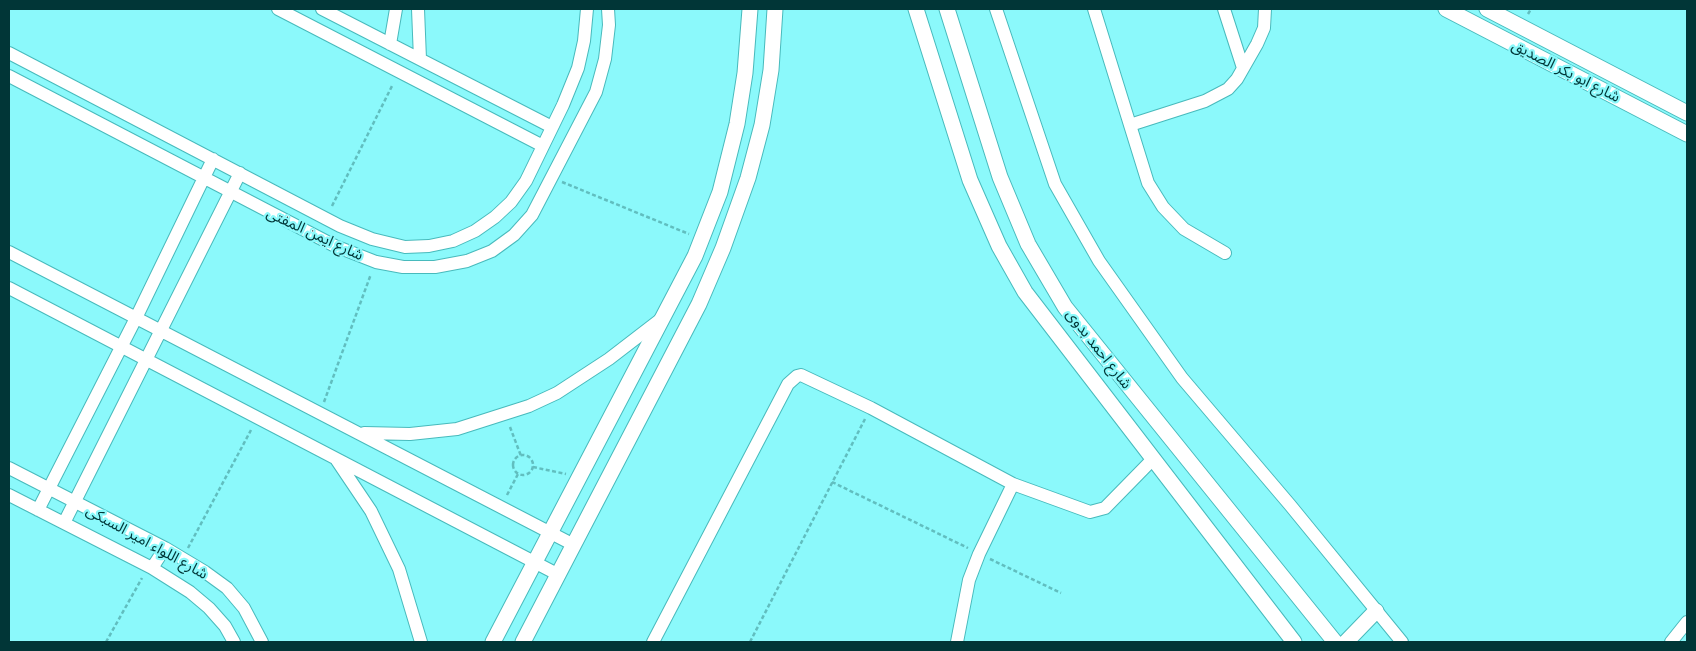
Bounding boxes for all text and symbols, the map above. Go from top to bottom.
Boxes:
street label: شارع ابو بكر الصديق [1509,36,1623,106]
street label: شارع ايمن المفتى [264,204,366,264]
street label: شارع احمد بدوى [1062,306,1136,392]
street label: شارع اللواء امير السبكى [83,501,211,583]

